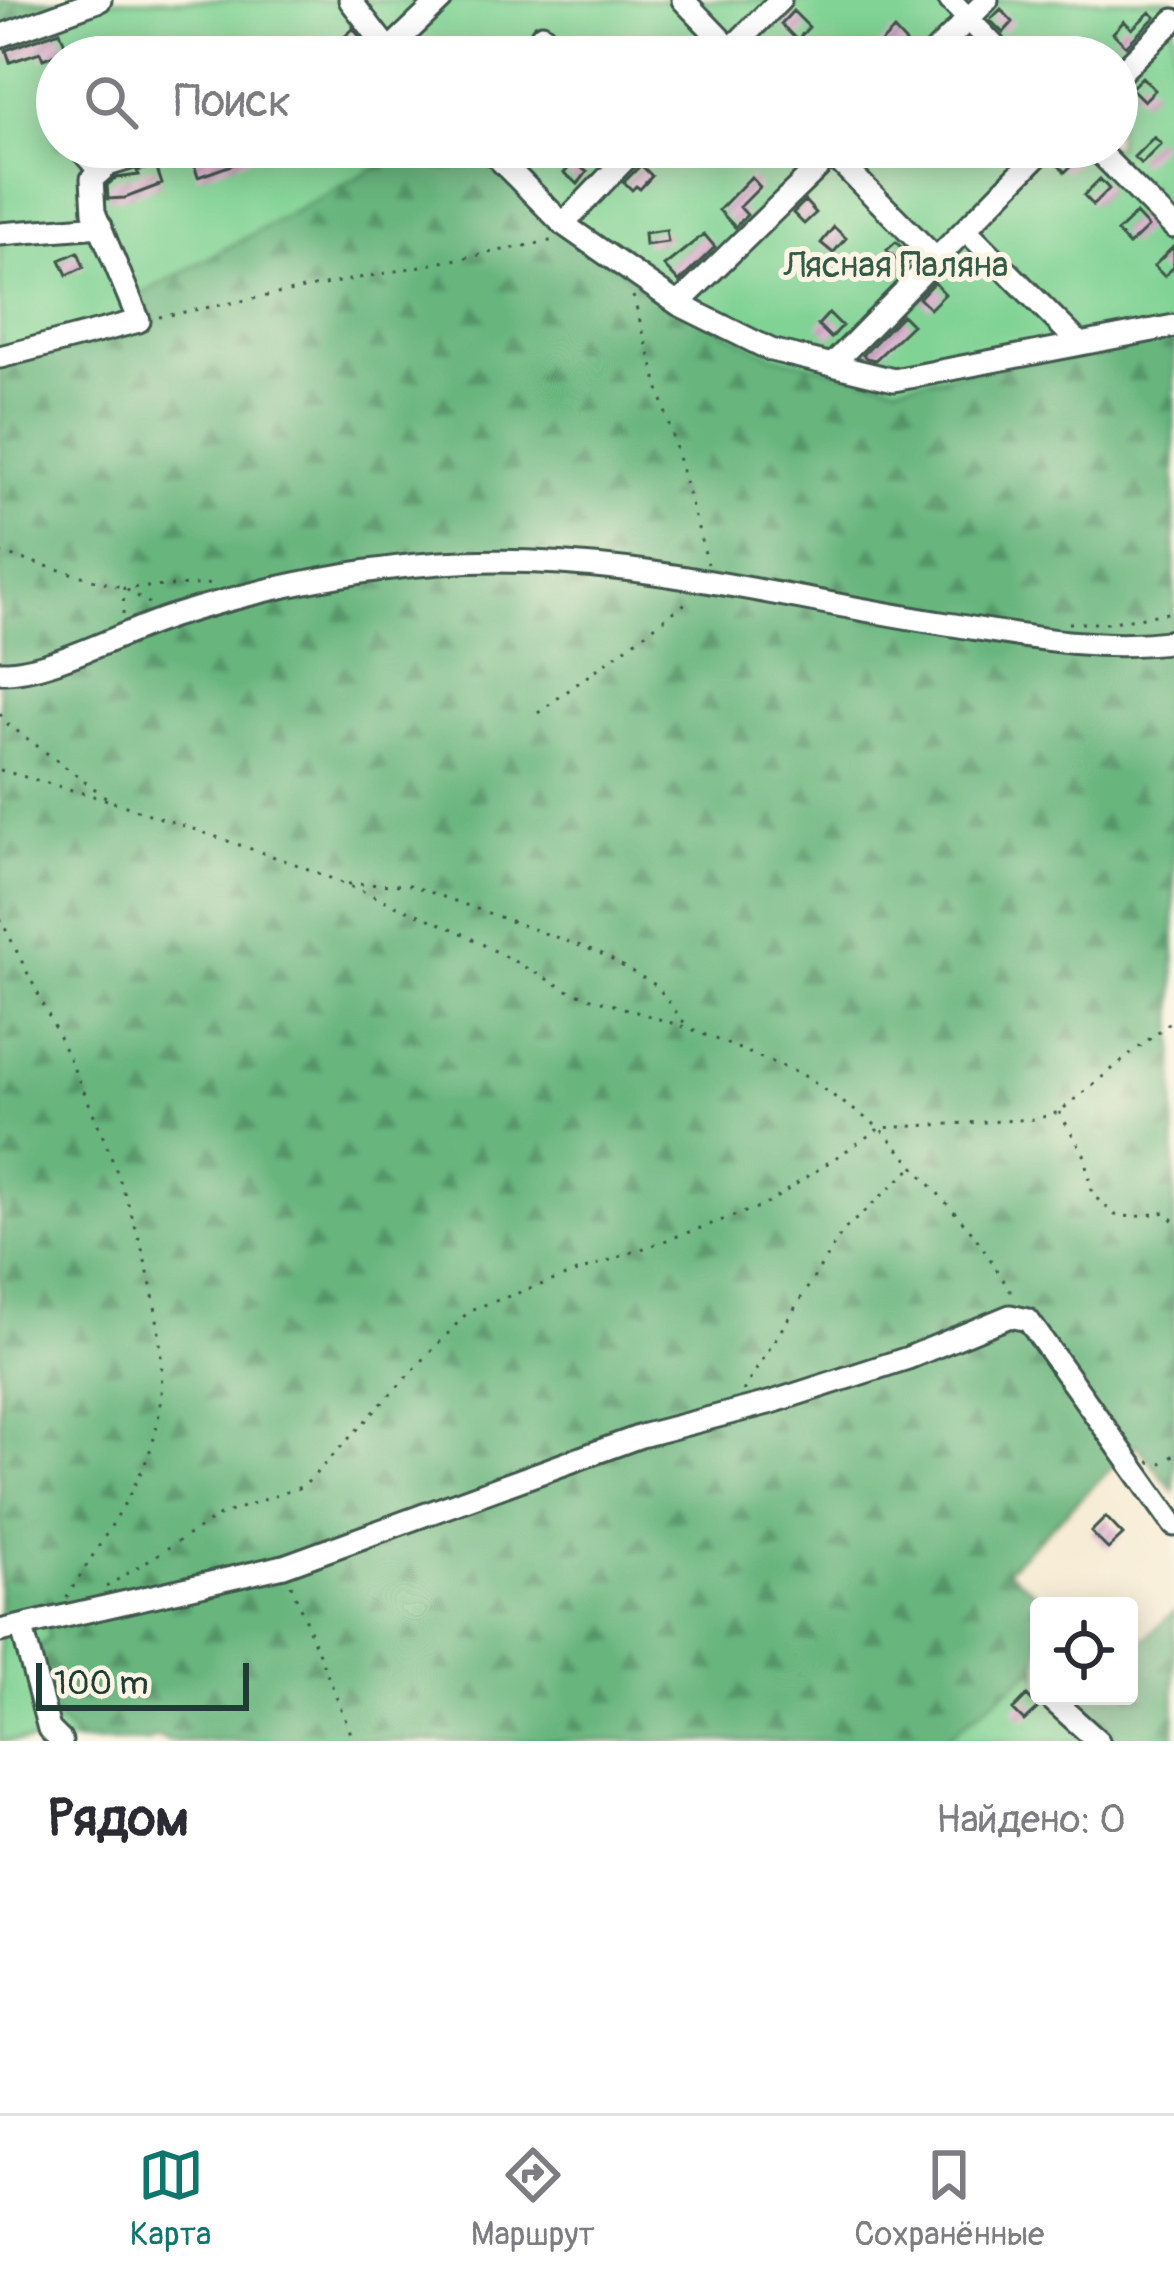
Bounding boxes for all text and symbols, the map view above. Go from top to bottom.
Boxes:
search box [36,36,1138,168]
icon: search [78,69,144,135]
text: Поиск [174,74,291,130]
park label: Лясная Паляна [782,243,1009,288]
map controls [1030,1597,1138,1705]
button: locate [1030,1597,1138,1705]
scale bar [36,1657,249,1710]
text: 100 m [54,1663,148,1704]
text: Рядом [48,1787,189,1851]
text: Найдено: 0 [936,1795,1126,1844]
tab: Карта [130,2142,211,2255]
tab: Маршрут [471,2142,595,2255]
tab: Сохранённые [854,2142,1044,2255]

